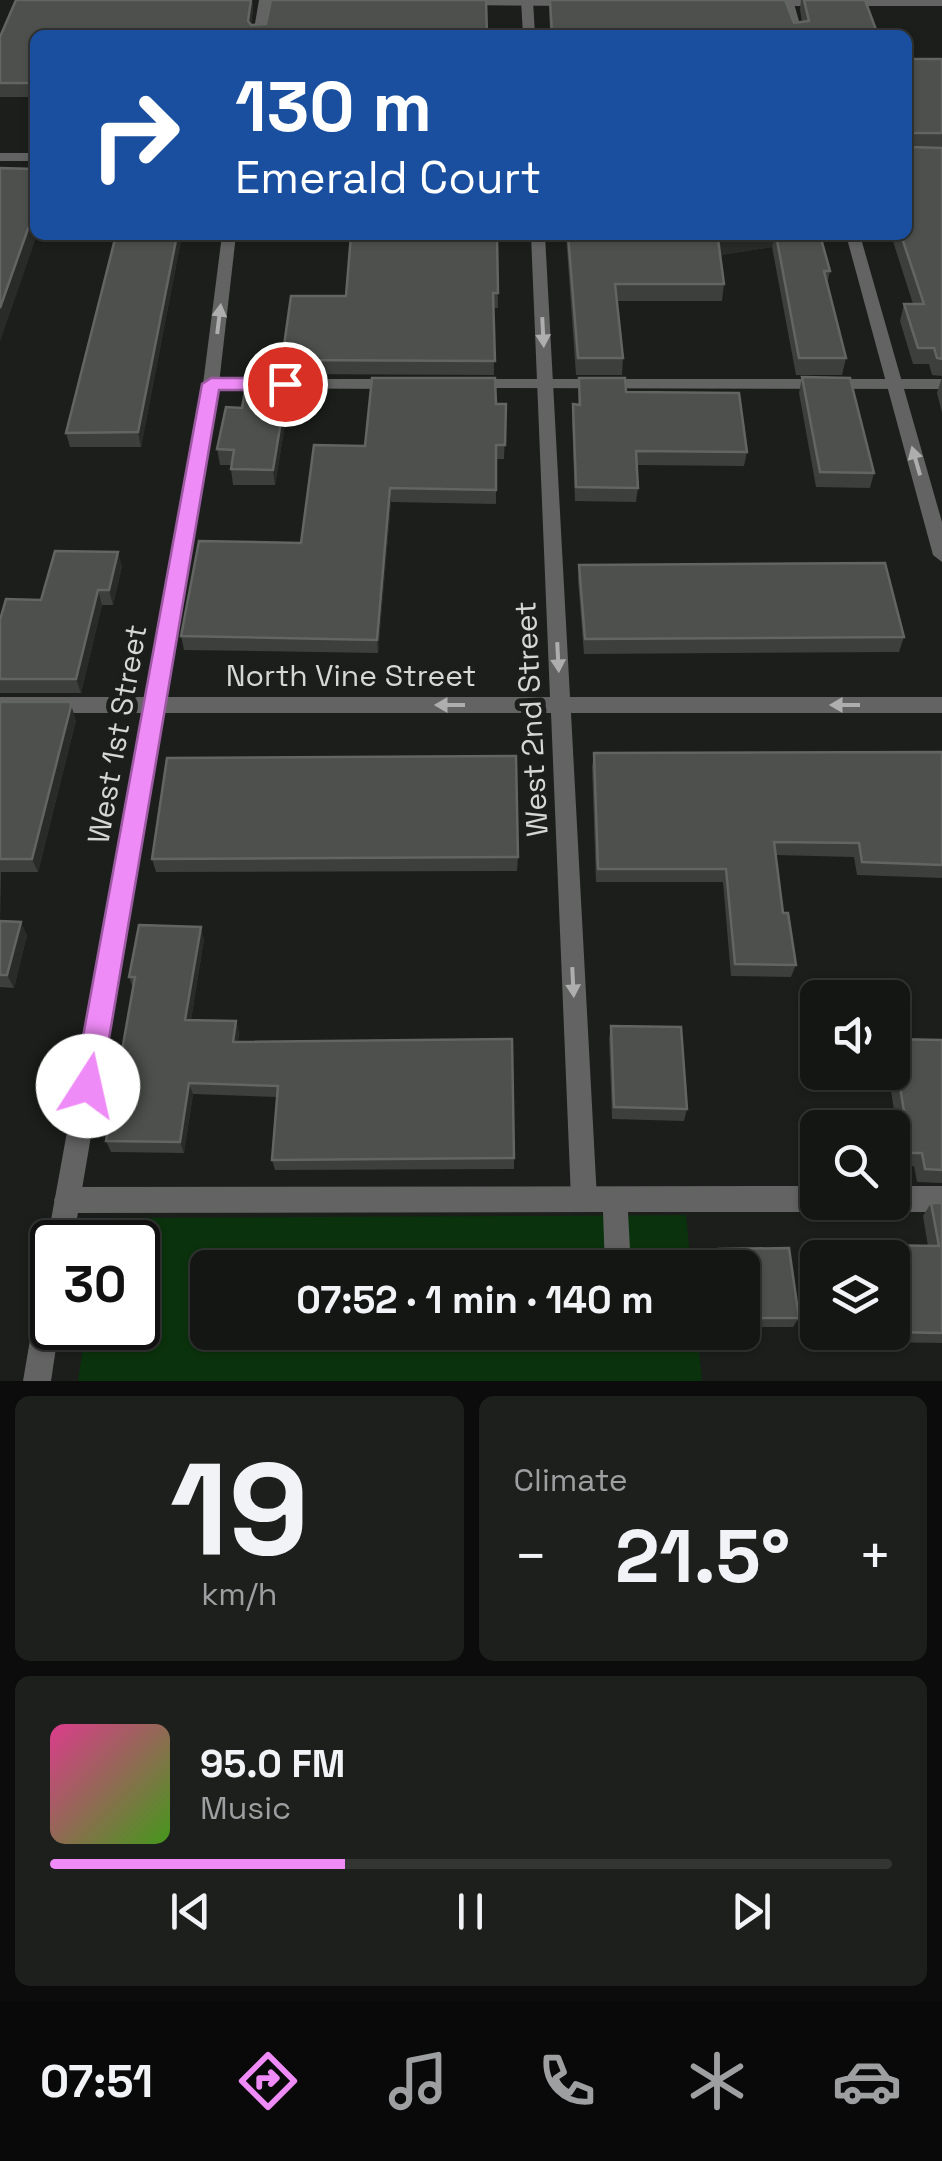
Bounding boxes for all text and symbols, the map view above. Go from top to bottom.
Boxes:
text: 130 m [235,62,432,151]
icon: right [70,70,200,200]
text: Emerald Court [235,149,541,206]
one-way arrow [211,302,227,334]
one-way arrow [535,317,551,349]
pin [243,342,328,427]
icon: arrive [258,357,313,412]
one-way arrow [907,445,923,476]
street label: West 2nd Street [505,600,557,838]
street label: West 1st Street [79,621,155,847]
one-way arrow [550,642,566,674]
street label: North Vine Street [226,656,476,695]
one-way arrow [433,697,465,713]
one-way arrow [828,697,860,713]
one-way arrow [566,966,582,998]
map controls [800,980,910,1350]
button: sound [800,980,910,1090]
position arrow [36,1034,140,1138]
button: search [800,1110,910,1220]
speed limit sign: 30 [30,1220,160,1350]
button: layers [800,1240,910,1350]
text: 07:52 · 1 min · 140 m [296,1276,654,1324]
text: 19 [170,1426,309,1592]
text: Climate [514,1460,628,1500]
text: 21.5° [615,1508,790,1604]
text: − [514,1521,548,1591]
text: + [858,1521,892,1591]
text: km/h [201,1574,277,1614]
text: 95.0 FM [200,1740,345,1788]
text: Music [200,1788,291,1828]
icon: previous [163,1884,218,1939]
icon: pause [443,1884,498,1939]
icon: next [724,1884,779,1939]
icon: directions [233,2046,303,2116]
icon: music [383,2046,453,2116]
icon: phone [532,2046,602,2116]
icon: climate [682,2046,752,2116]
icon: car [832,2046,902,2116]
text: 07:51 [40,2053,153,2110]

